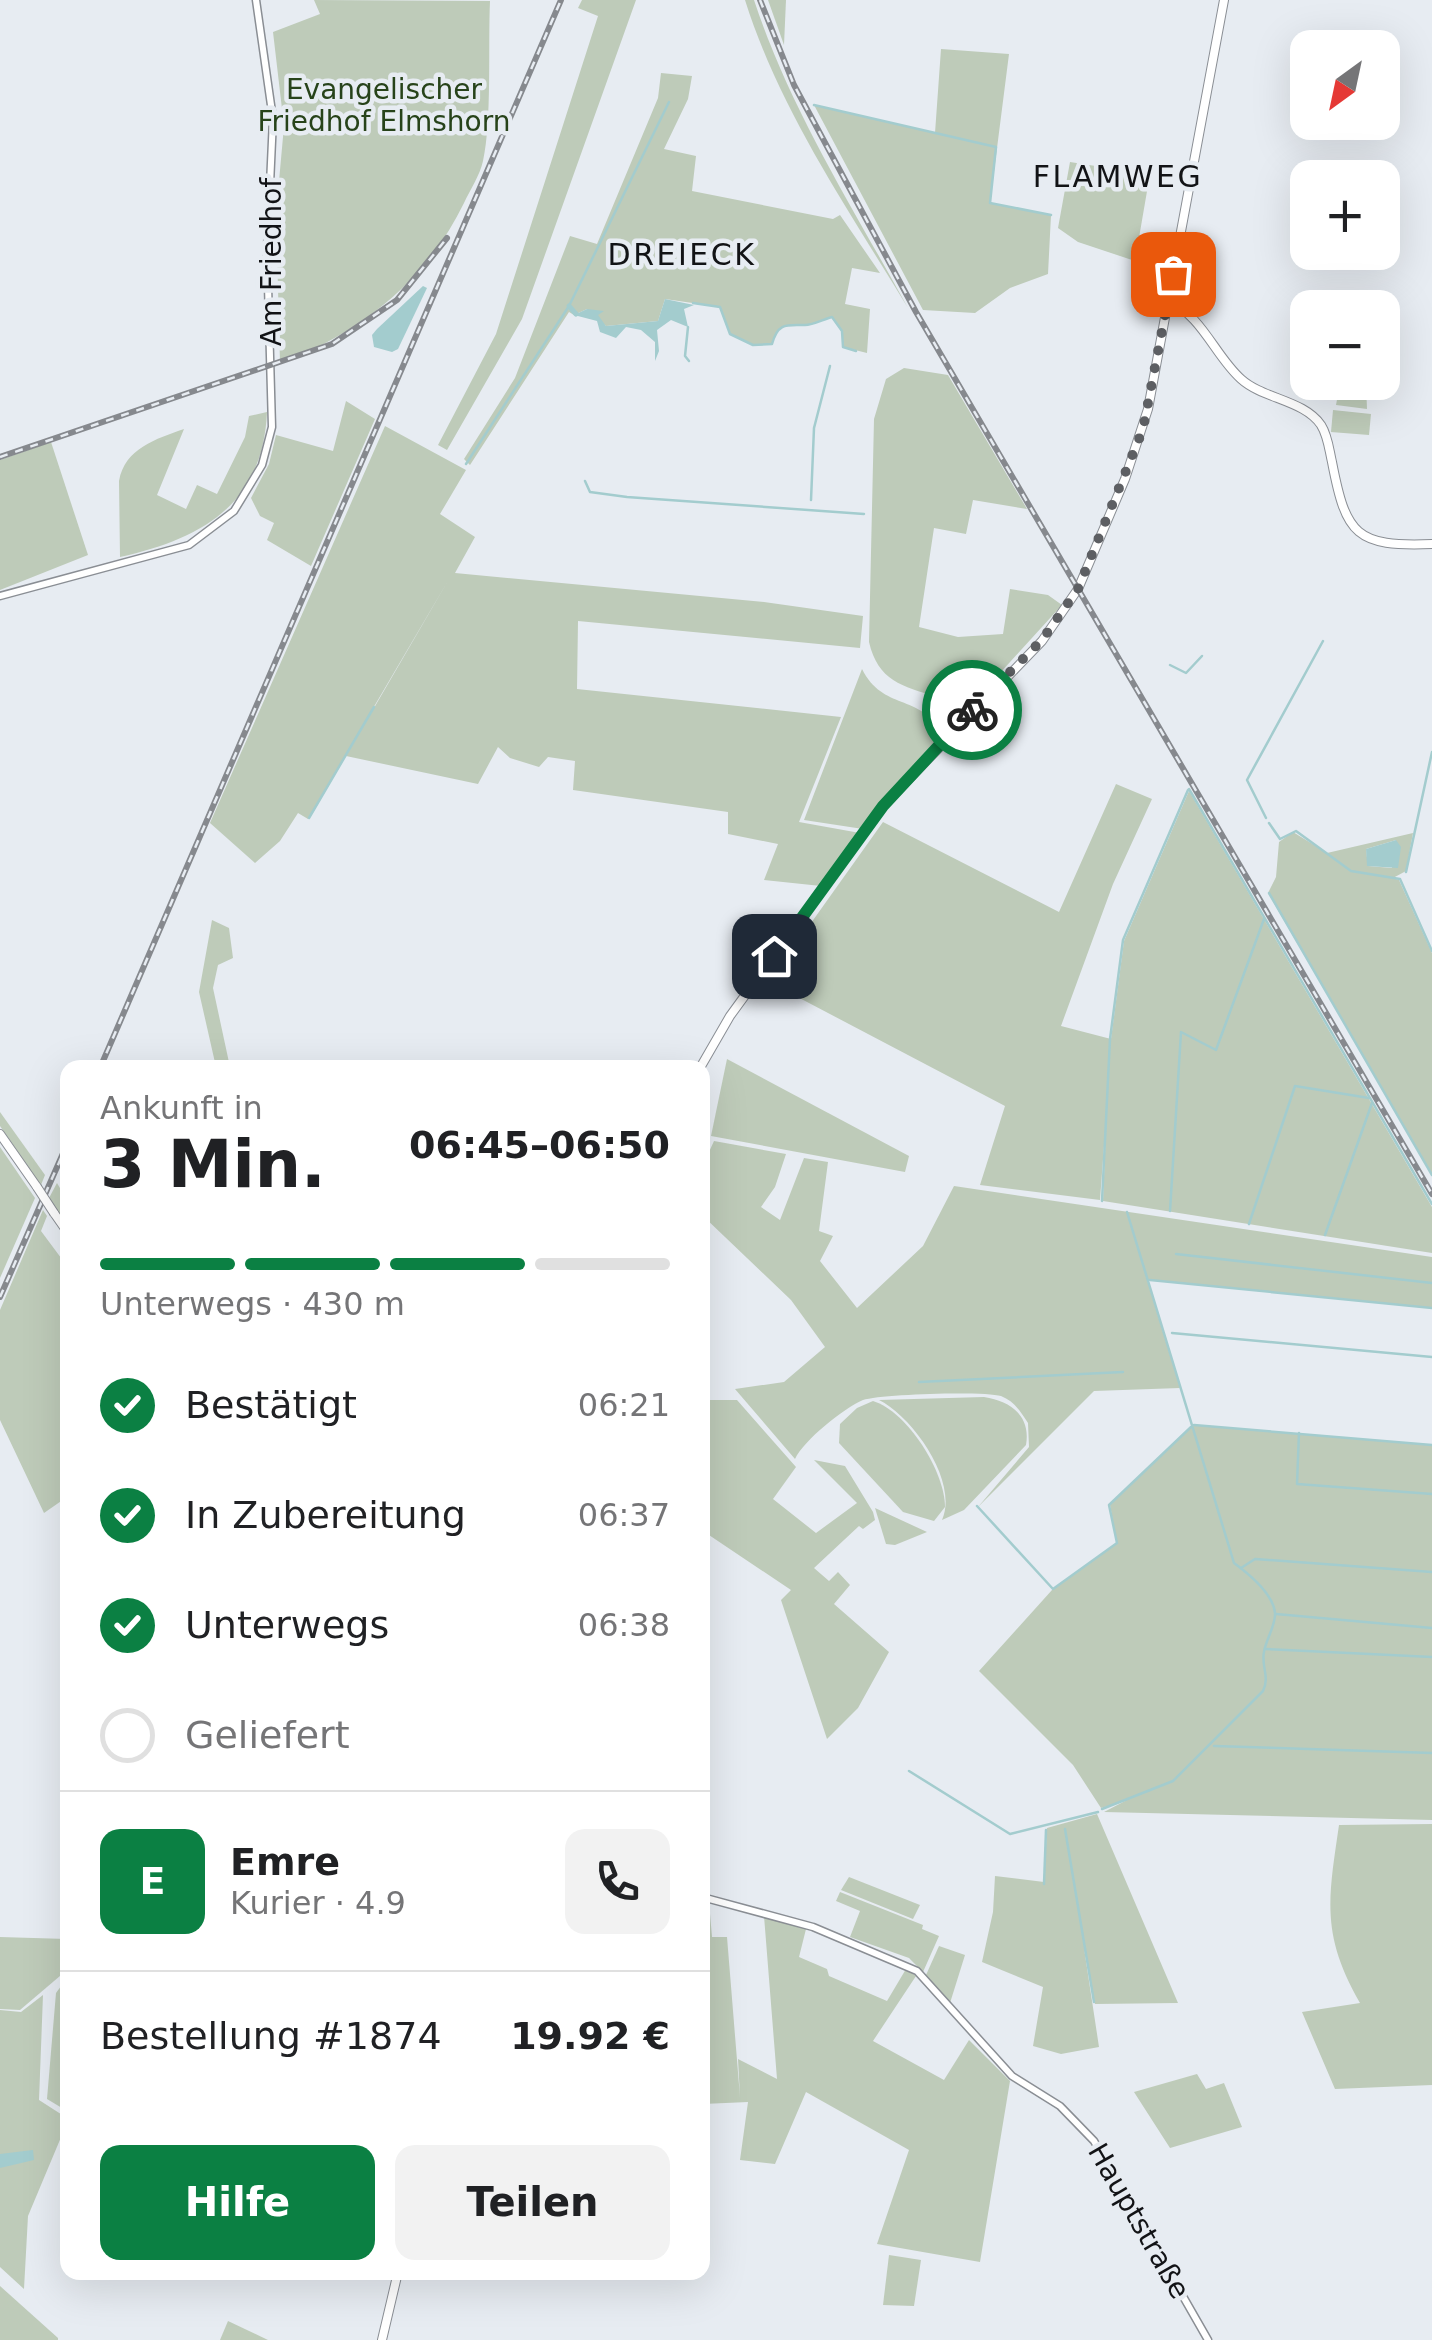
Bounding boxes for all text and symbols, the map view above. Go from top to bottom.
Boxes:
north arrow [1290,30,1400,140]
map controls [1290,30,1400,400]
park label: Evangelischer Friedhof Elmshorn [258,73,510,138]
district label: FLAMWEG [1033,159,1203,194]
button: + [1290,160,1400,270]
street label: Am Friedhof [255,177,288,346]
pin [1131,232,1216,317]
district label: DREIECK [608,237,756,272]
icon: bag [1146,247,1201,302]
button: − [1290,290,1400,400]
courier [922,660,1022,760]
icon: bike [945,683,1000,738]
pin [732,914,817,999]
icon: home [747,929,802,984]
text: Ankunft in [100,1089,263,1127]
text: 06:45–06:50 [409,1123,670,1167]
text: 3 Min. [100,1127,326,1202]
text: Unterwegs · 430 m [100,1285,405,1323]
icon: check [100,1378,155,1433]
text: Bestätigt [185,1383,357,1427]
text: 06:21 [578,1386,670,1424]
icon: check [100,1488,155,1543]
text: In Zubereitung [185,1493,466,1537]
text: 06:37 [578,1496,670,1534]
icon: check [100,1598,155,1653]
text: Unterwegs [185,1603,389,1647]
text: 06:38 [578,1606,670,1644]
text: Geliefert [185,1713,350,1757]
button: phone [565,1829,670,1934]
text: Emre [230,1840,340,1884]
text: E [140,1859,165,1903]
text: Kurier · 4.9 [230,1884,406,1922]
text: Bestellung #1874 [100,2014,442,2058]
text: 19.92 € [510,2014,670,2058]
street label: Hauptstraße [1081,2137,1197,2305]
button: Hilfe [100,2145,375,2260]
button: Teilen [395,2145,670,2260]

